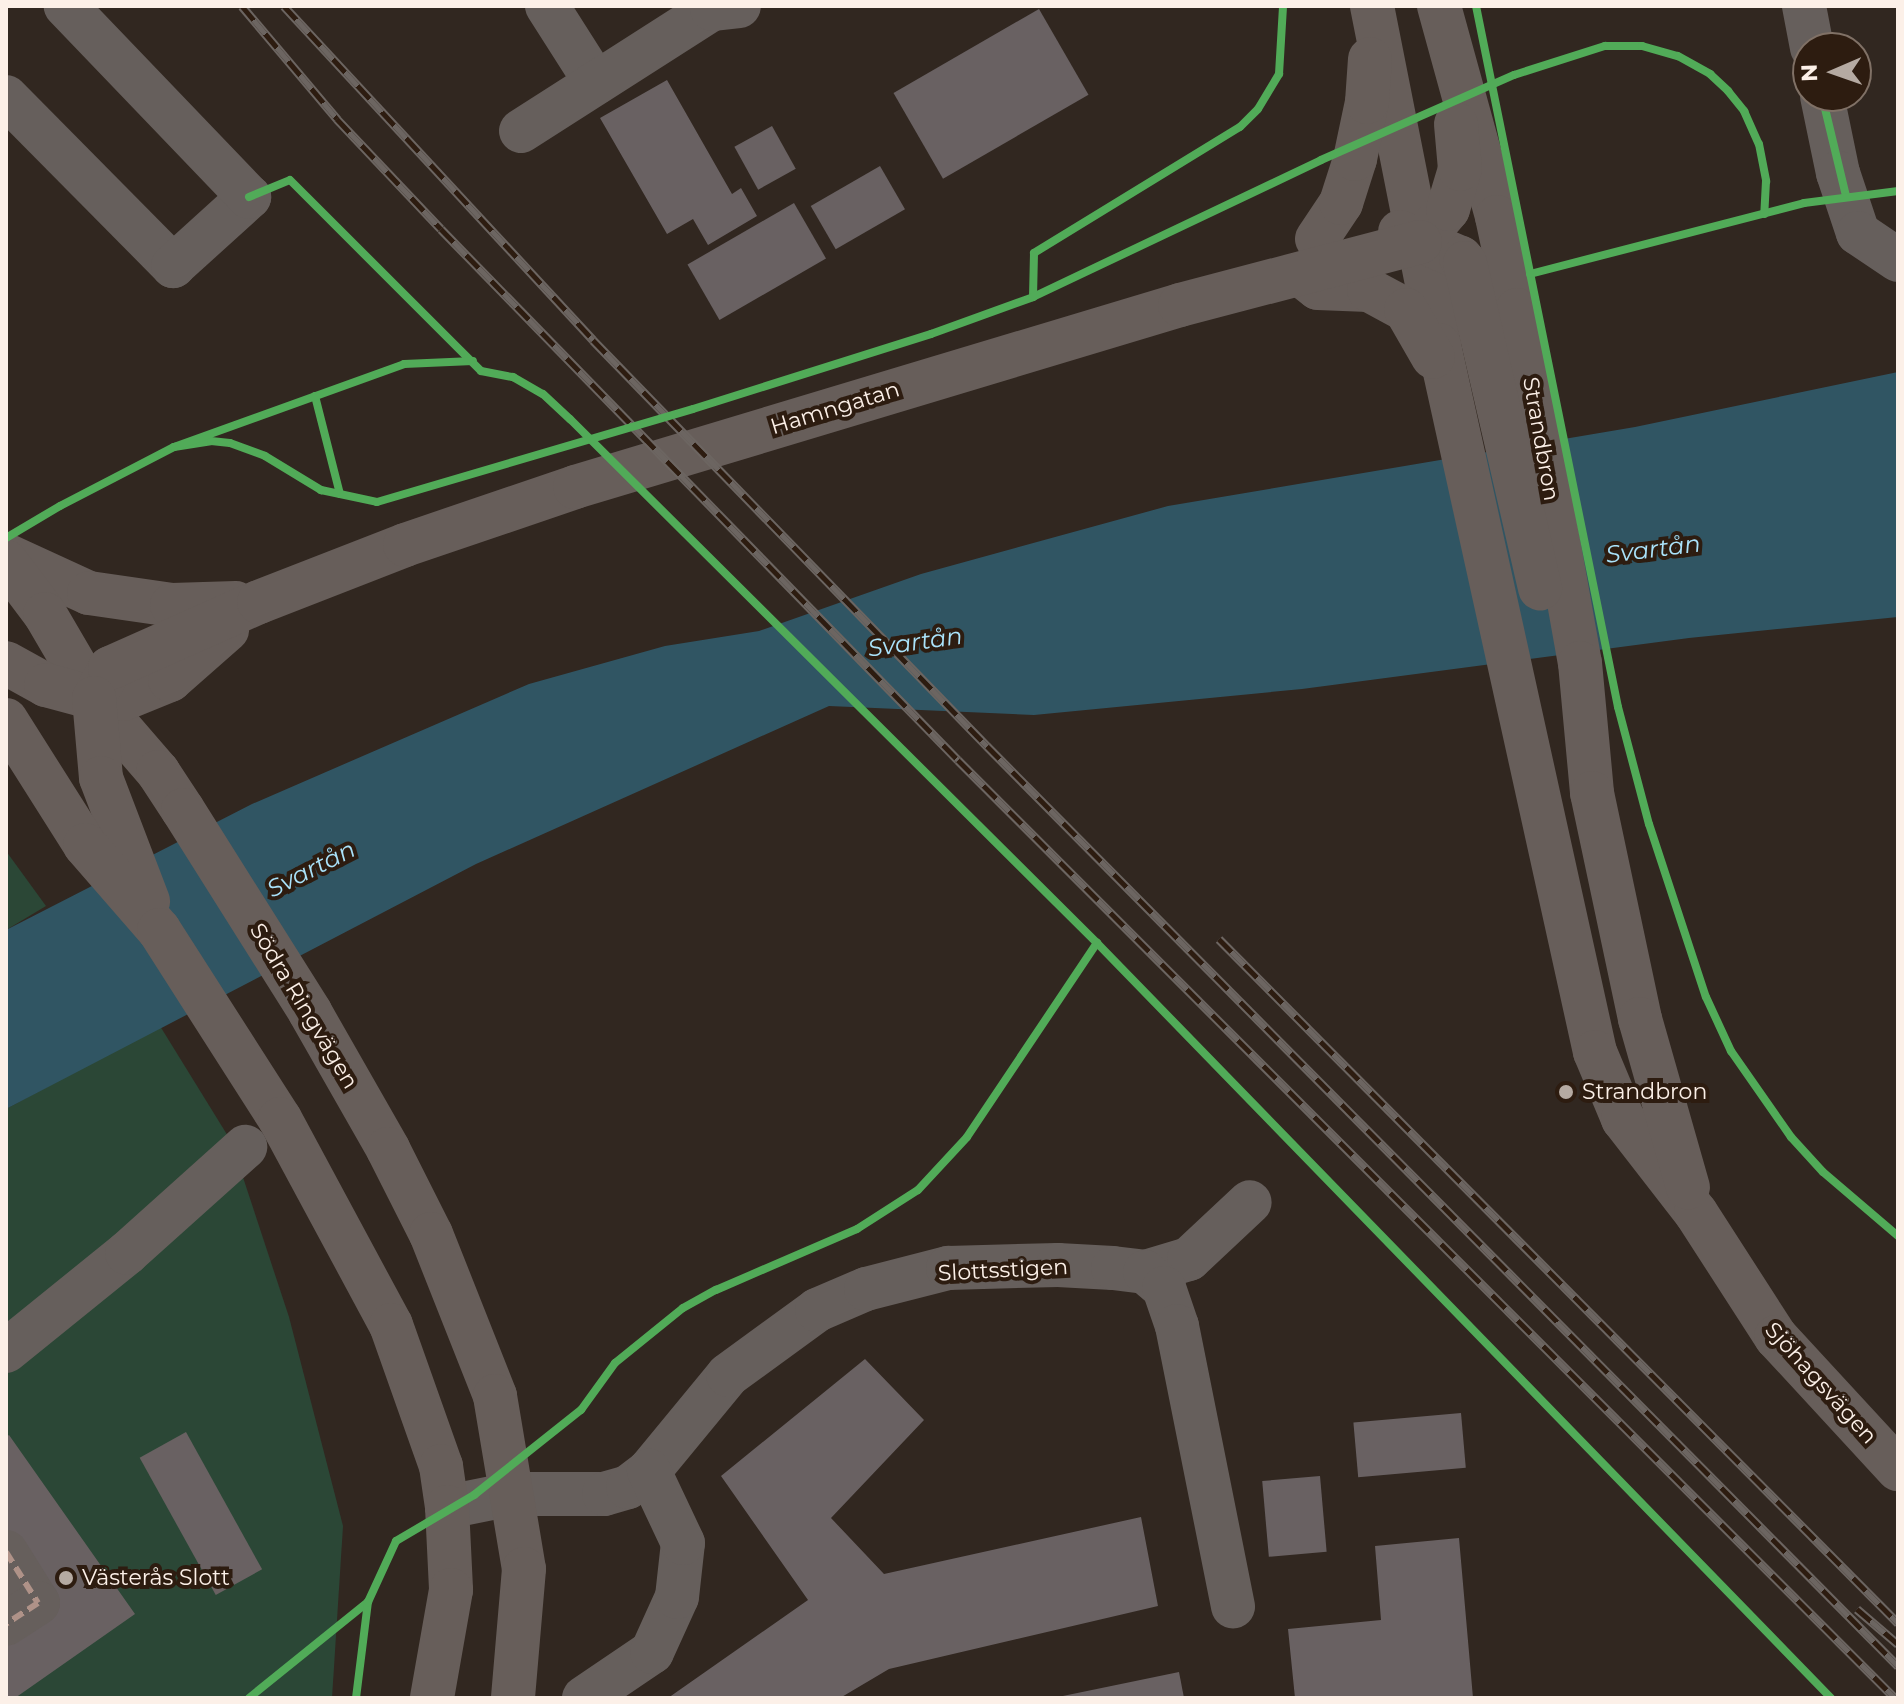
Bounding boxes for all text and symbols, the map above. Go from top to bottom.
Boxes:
north arrow [1792,32,1872,112]
text: N [1796,63,1823,82]
street label: Strandbron [1517,375,1565,503]
street label: Hamngatan [767,376,903,440]
water label: Svartån [1604,529,1702,569]
water label: Svartån [866,621,964,663]
water label: Svartån [262,835,360,903]
street label: Södra Ringvägen [244,918,364,1094]
place label: Strandbron [1582,1079,1707,1105]
marker: Strandbron [1557,1083,1575,1101]
street label: Slottsstigen [937,1253,1069,1287]
street label: Sjöhagsvägen [1760,1317,1882,1449]
place label: Västerås Slott [82,1565,230,1591]
marker: Västerås Slott [57,1569,75,1587]

